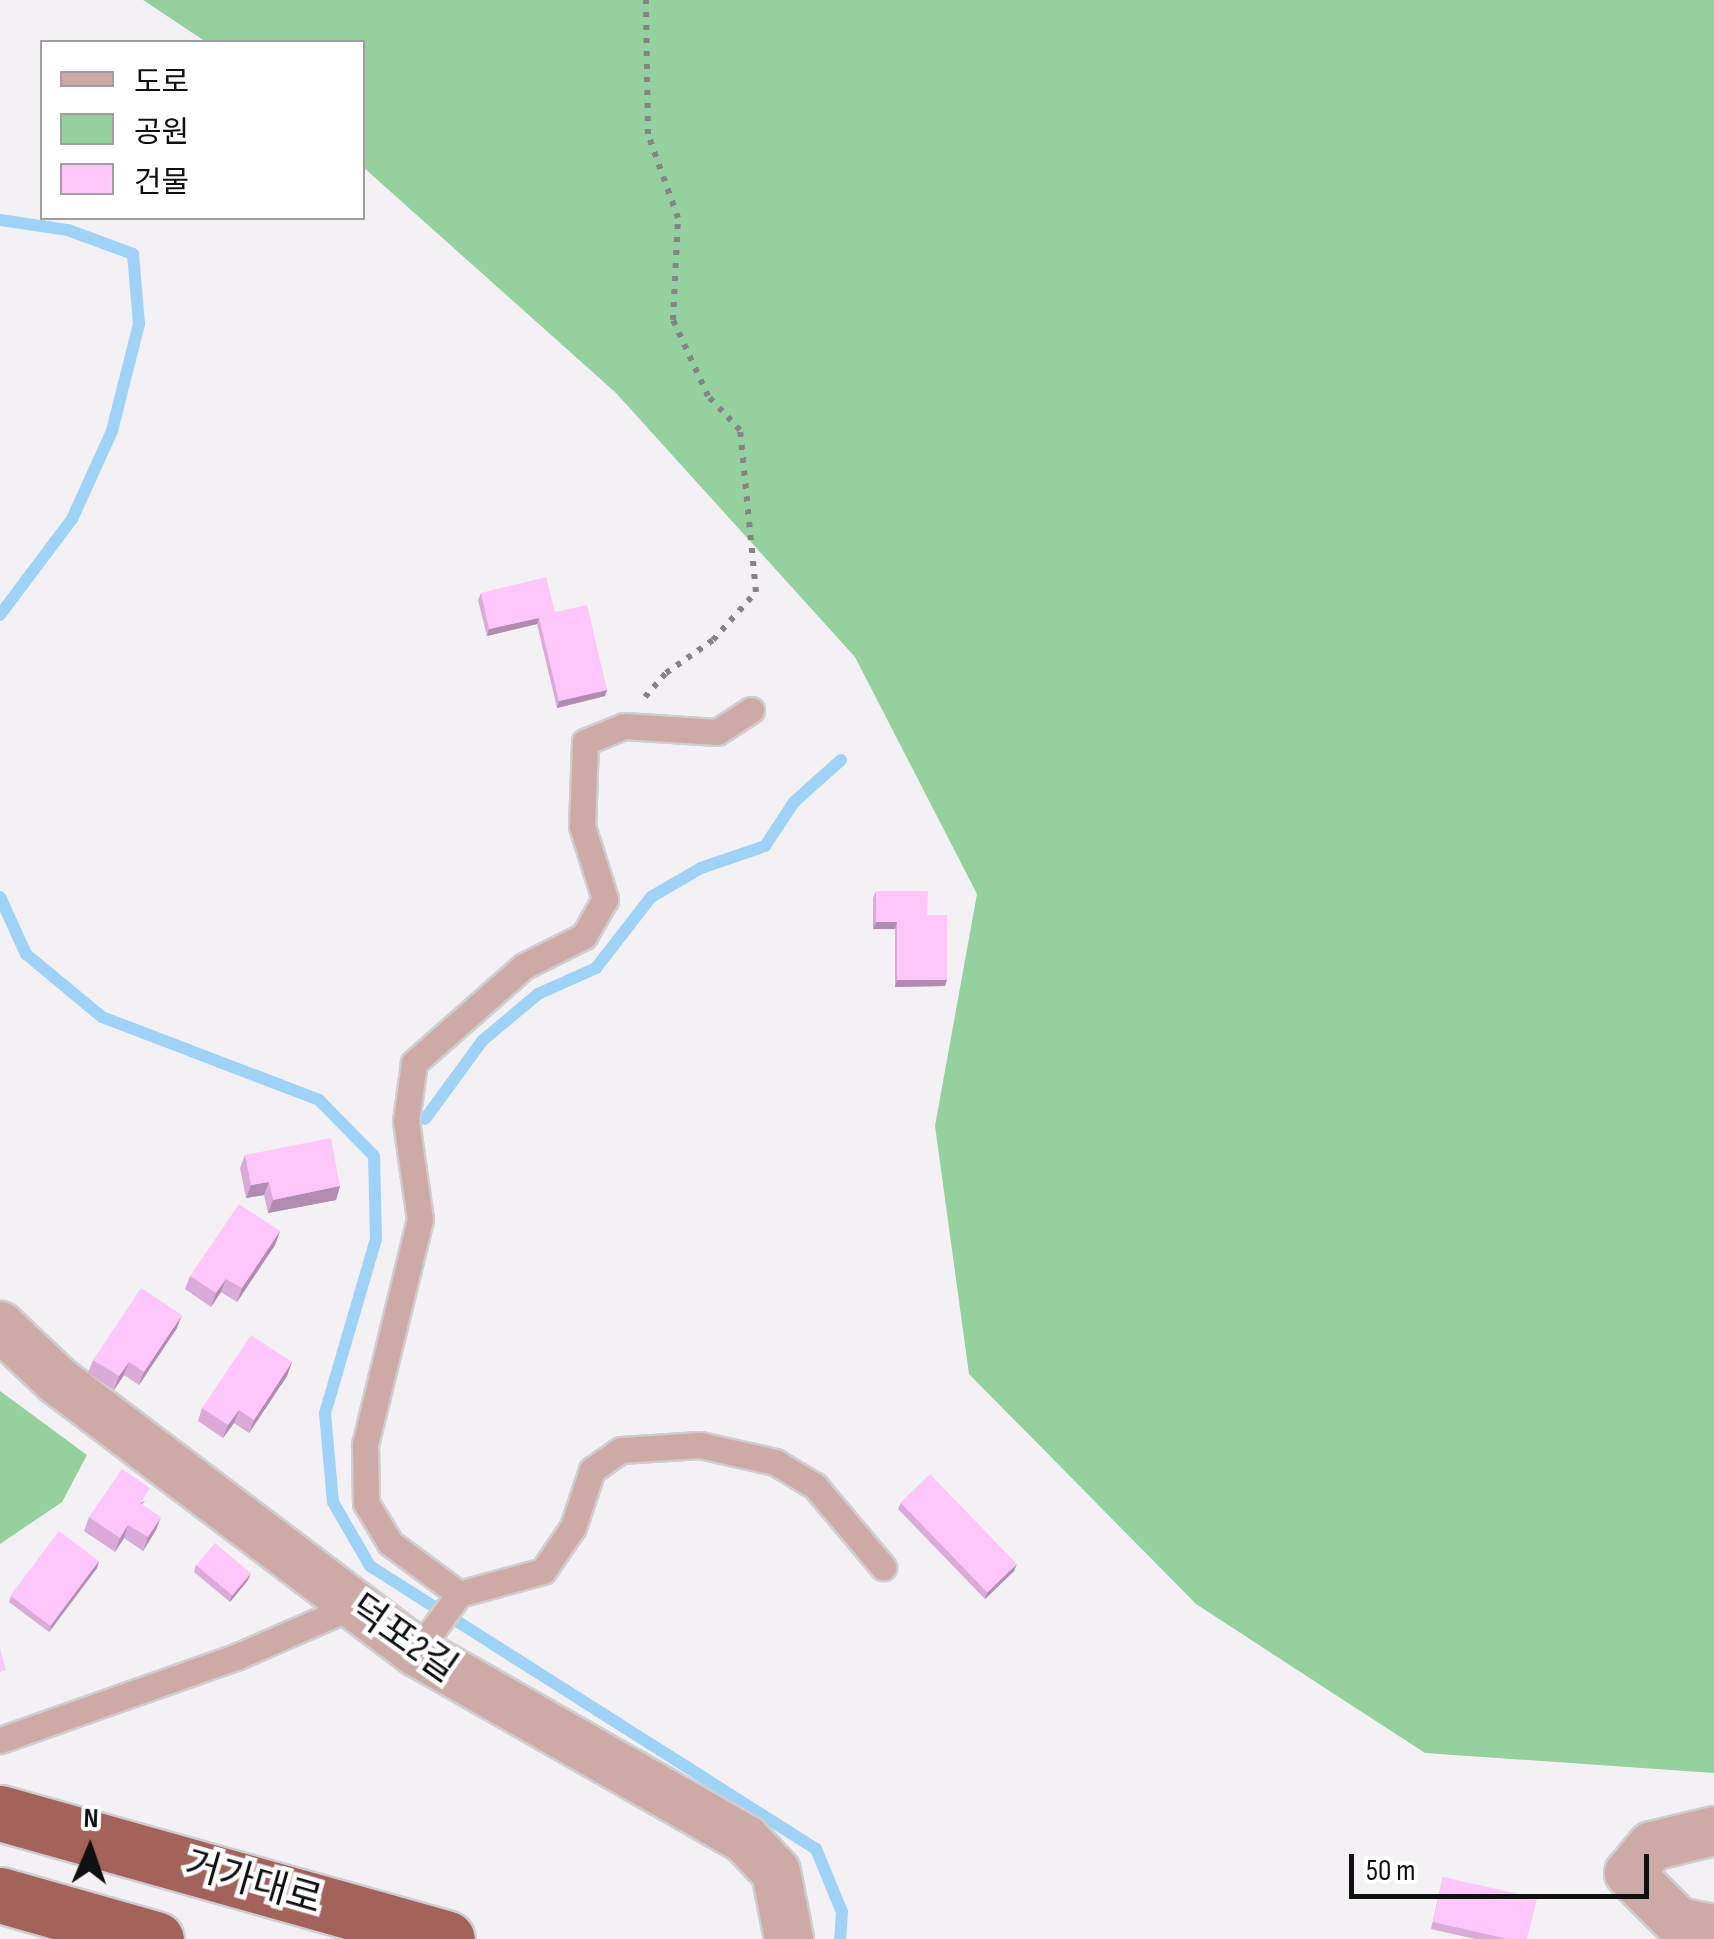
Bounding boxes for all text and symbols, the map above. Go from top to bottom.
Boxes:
legend [40,40,365,220]
text: 도로 [134,65,189,101]
text: 공원 [134,115,189,151]
text: 건물 [134,165,189,201]
street label: 덕포2길 [341,1586,465,1692]
north arrow [40,1799,140,1899]
text: N [83,1802,99,1835]
scale bar [1354,1834,1654,1896]
street label: 거가대로 [180,1842,326,1924]
text: 50 m [1366,1853,1415,1889]

